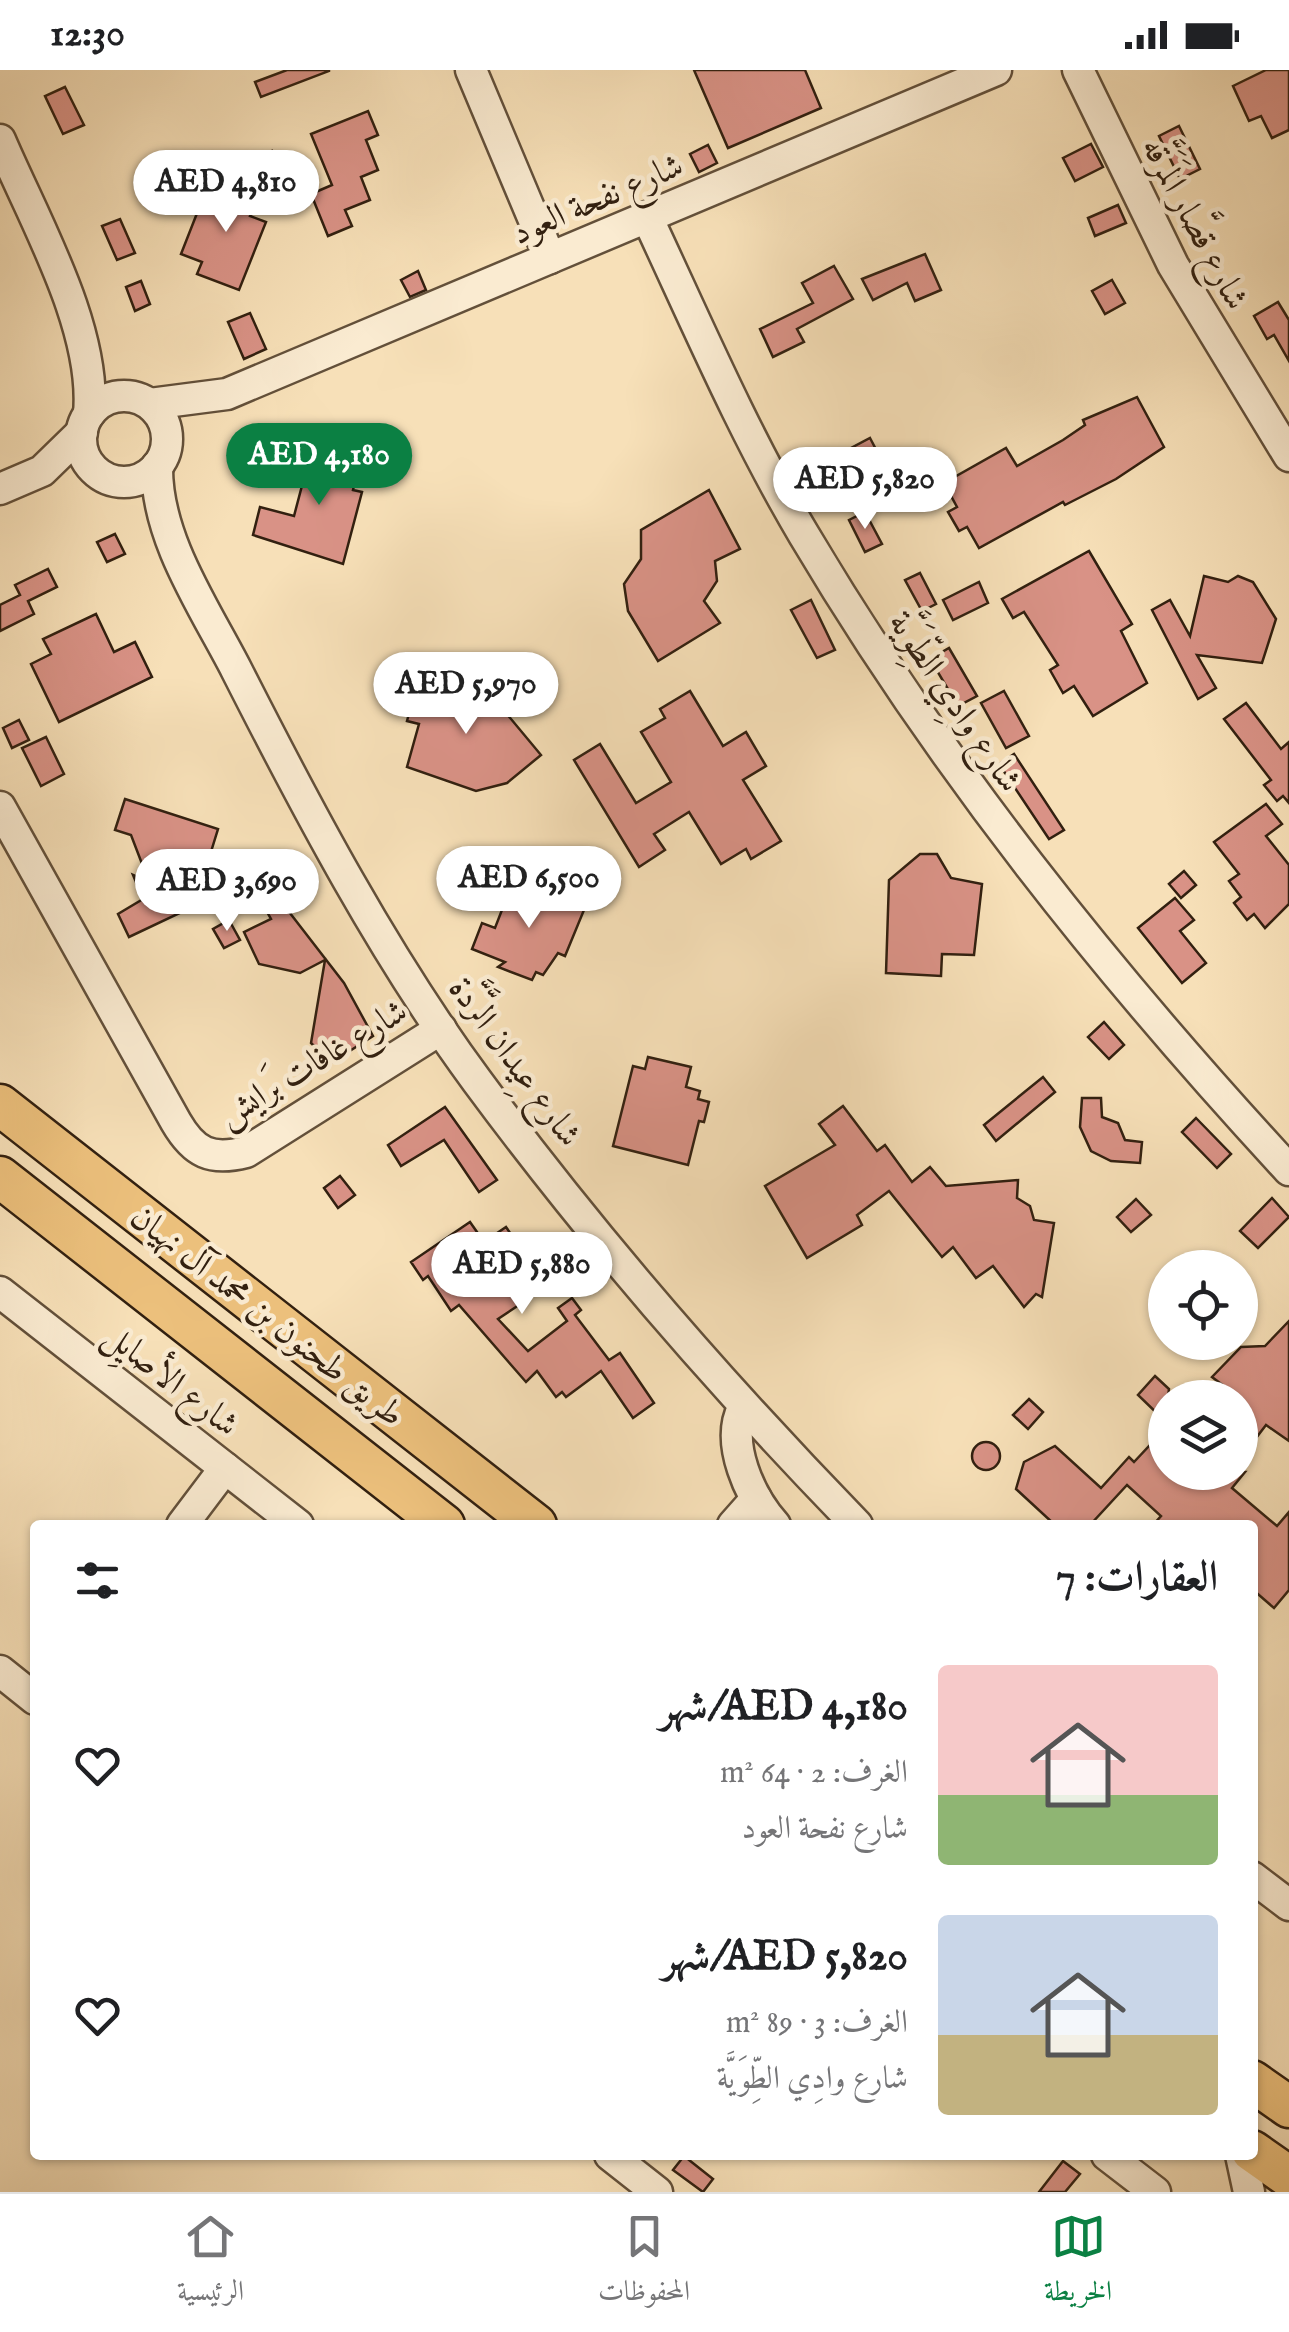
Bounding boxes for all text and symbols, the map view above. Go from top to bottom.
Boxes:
text: 12:30 [50,11,125,59]
street label: شارع قصَّار المَرَقَّه [1126,126,1266,320]
street label: شارع نفحة العود [505,144,692,260]
pin: AED 4,810 [112,150,340,235]
text: AED 4,810 [155,162,297,203]
pin: AED 4,180 [205,423,433,508]
text: AED 4,180 [248,435,390,476]
pin: AED 5,820 [751,447,979,532]
text: AED 5,820 [795,459,935,500]
street label: شارع وادِي الطِّوَيَّة [873,598,1038,805]
pin: AED 5,970 [352,652,580,737]
text: AED 5,970 [395,664,537,705]
pin: AED 6,500 [415,846,643,931]
pin: AED 3,690 [113,849,341,934]
text: AED 6,500 [458,858,600,899]
text: AED 3,690 [157,861,297,902]
street label: شارع عِيدان الرَّدَّة [433,963,598,1159]
street label: شارع غافات بَرايش [207,985,419,1142]
street label: طريق طحنون بن محمد آل نهيان [120,1196,413,1438]
pin: AED 5,880 [408,1232,636,1317]
text: AED 5,880 [453,1244,591,1285]
map controls [1148,1250,1258,1490]
button: locate [1148,1250,1258,1360]
street label: شارع الأصايِل [90,1311,250,1452]
button: layers [1148,1380,1258,1490]
text: العقارات: 7 [1056,1552,1218,1605]
icon: filters [70,1553,125,1608]
text: AED 4,180/شهر [660,1681,908,1734]
icon: home [1018,1705,1138,1825]
icon: heart [70,1738,125,1793]
text: الغرف: 2 · 64 m² [720,1753,908,1794]
text: شارع نفحة العود [741,1809,908,1850]
text: AED 5,820/شهر [662,1931,908,1984]
icon: home [1018,1955,1138,2075]
icon: heart [70,1988,125,2043]
text: الغرف: 3 · 89 m² [726,2003,908,2044]
text: شارع وادِي الطِّوَيَّة [717,2059,908,2100]
tab: الرئيسية [177,2209,244,2318]
tab: المحفوظات [598,2209,690,2318]
tab: الخريطة [1044,2209,1112,2318]

